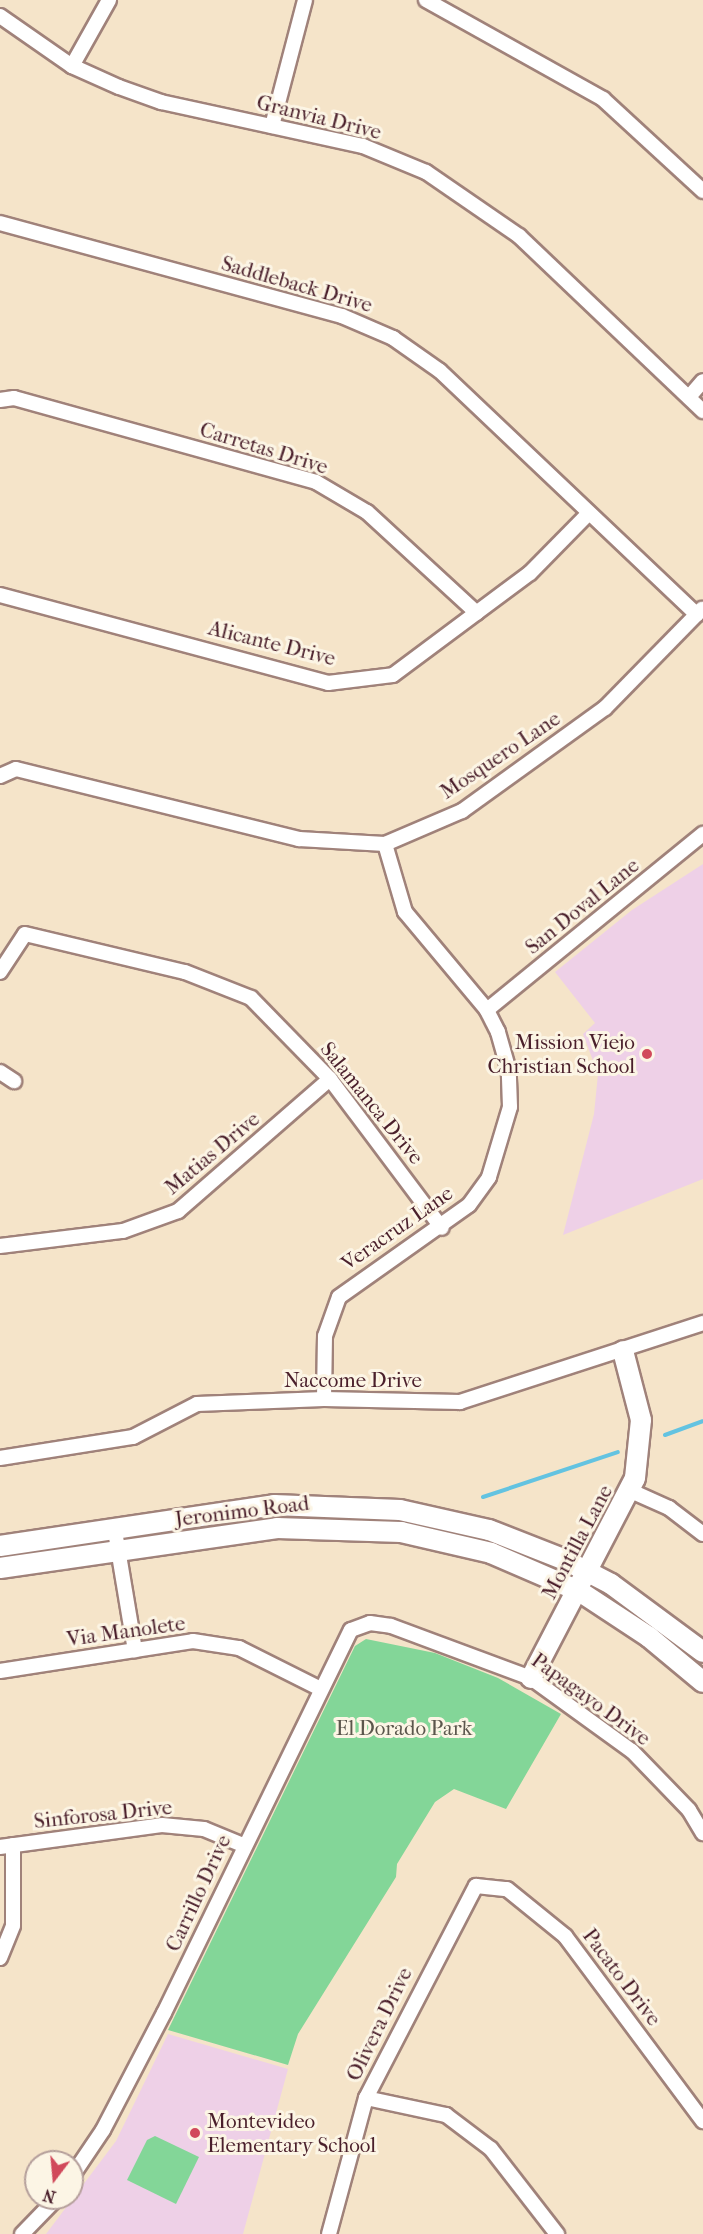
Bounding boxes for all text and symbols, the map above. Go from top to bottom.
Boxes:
street label: Granvia Drive [254,89,384,145]
street label: Saddleback Drive [219,250,375,318]
street label: Carretas Drive [197,417,331,479]
street label: Alicante Drive [206,615,338,671]
street label: Mosquero Lane [435,706,565,804]
street label: San Doval Lane [520,853,644,959]
place label: Mission Viejo Christian School [487,1029,635,1079]
street label: Salamanca Drive [315,1037,429,1169]
marker: Mission Viejo Christian School [640,1047,654,1061]
street label: Matias Drive [160,1106,264,1200]
street label: Veracruz Lane [336,1180,458,1276]
street label: Naccome Drive [284,1367,422,1393]
street label: Montilla Lane [536,1480,618,1604]
street label: Jeronimo Road [174,1490,310,1532]
street label: Via Manolete [65,1610,187,1652]
street label: Papagayo Drive [527,1647,655,1751]
park label: El Dorado Park [336,1715,472,1741]
street label: Sinforosa Drive [33,1794,173,1834]
street label: Carrillo Drive [160,1831,236,1955]
street label: Pacato Drive [577,1923,667,2031]
street label: Olivera Drive [341,1963,417,2085]
place label: Montevideo Elementary School [207,2108,376,2158]
marker: Montevideo Elementary School [188,2126,202,2140]
north arrow [24,2150,84,2210]
text: N [41,2185,58,2207]

